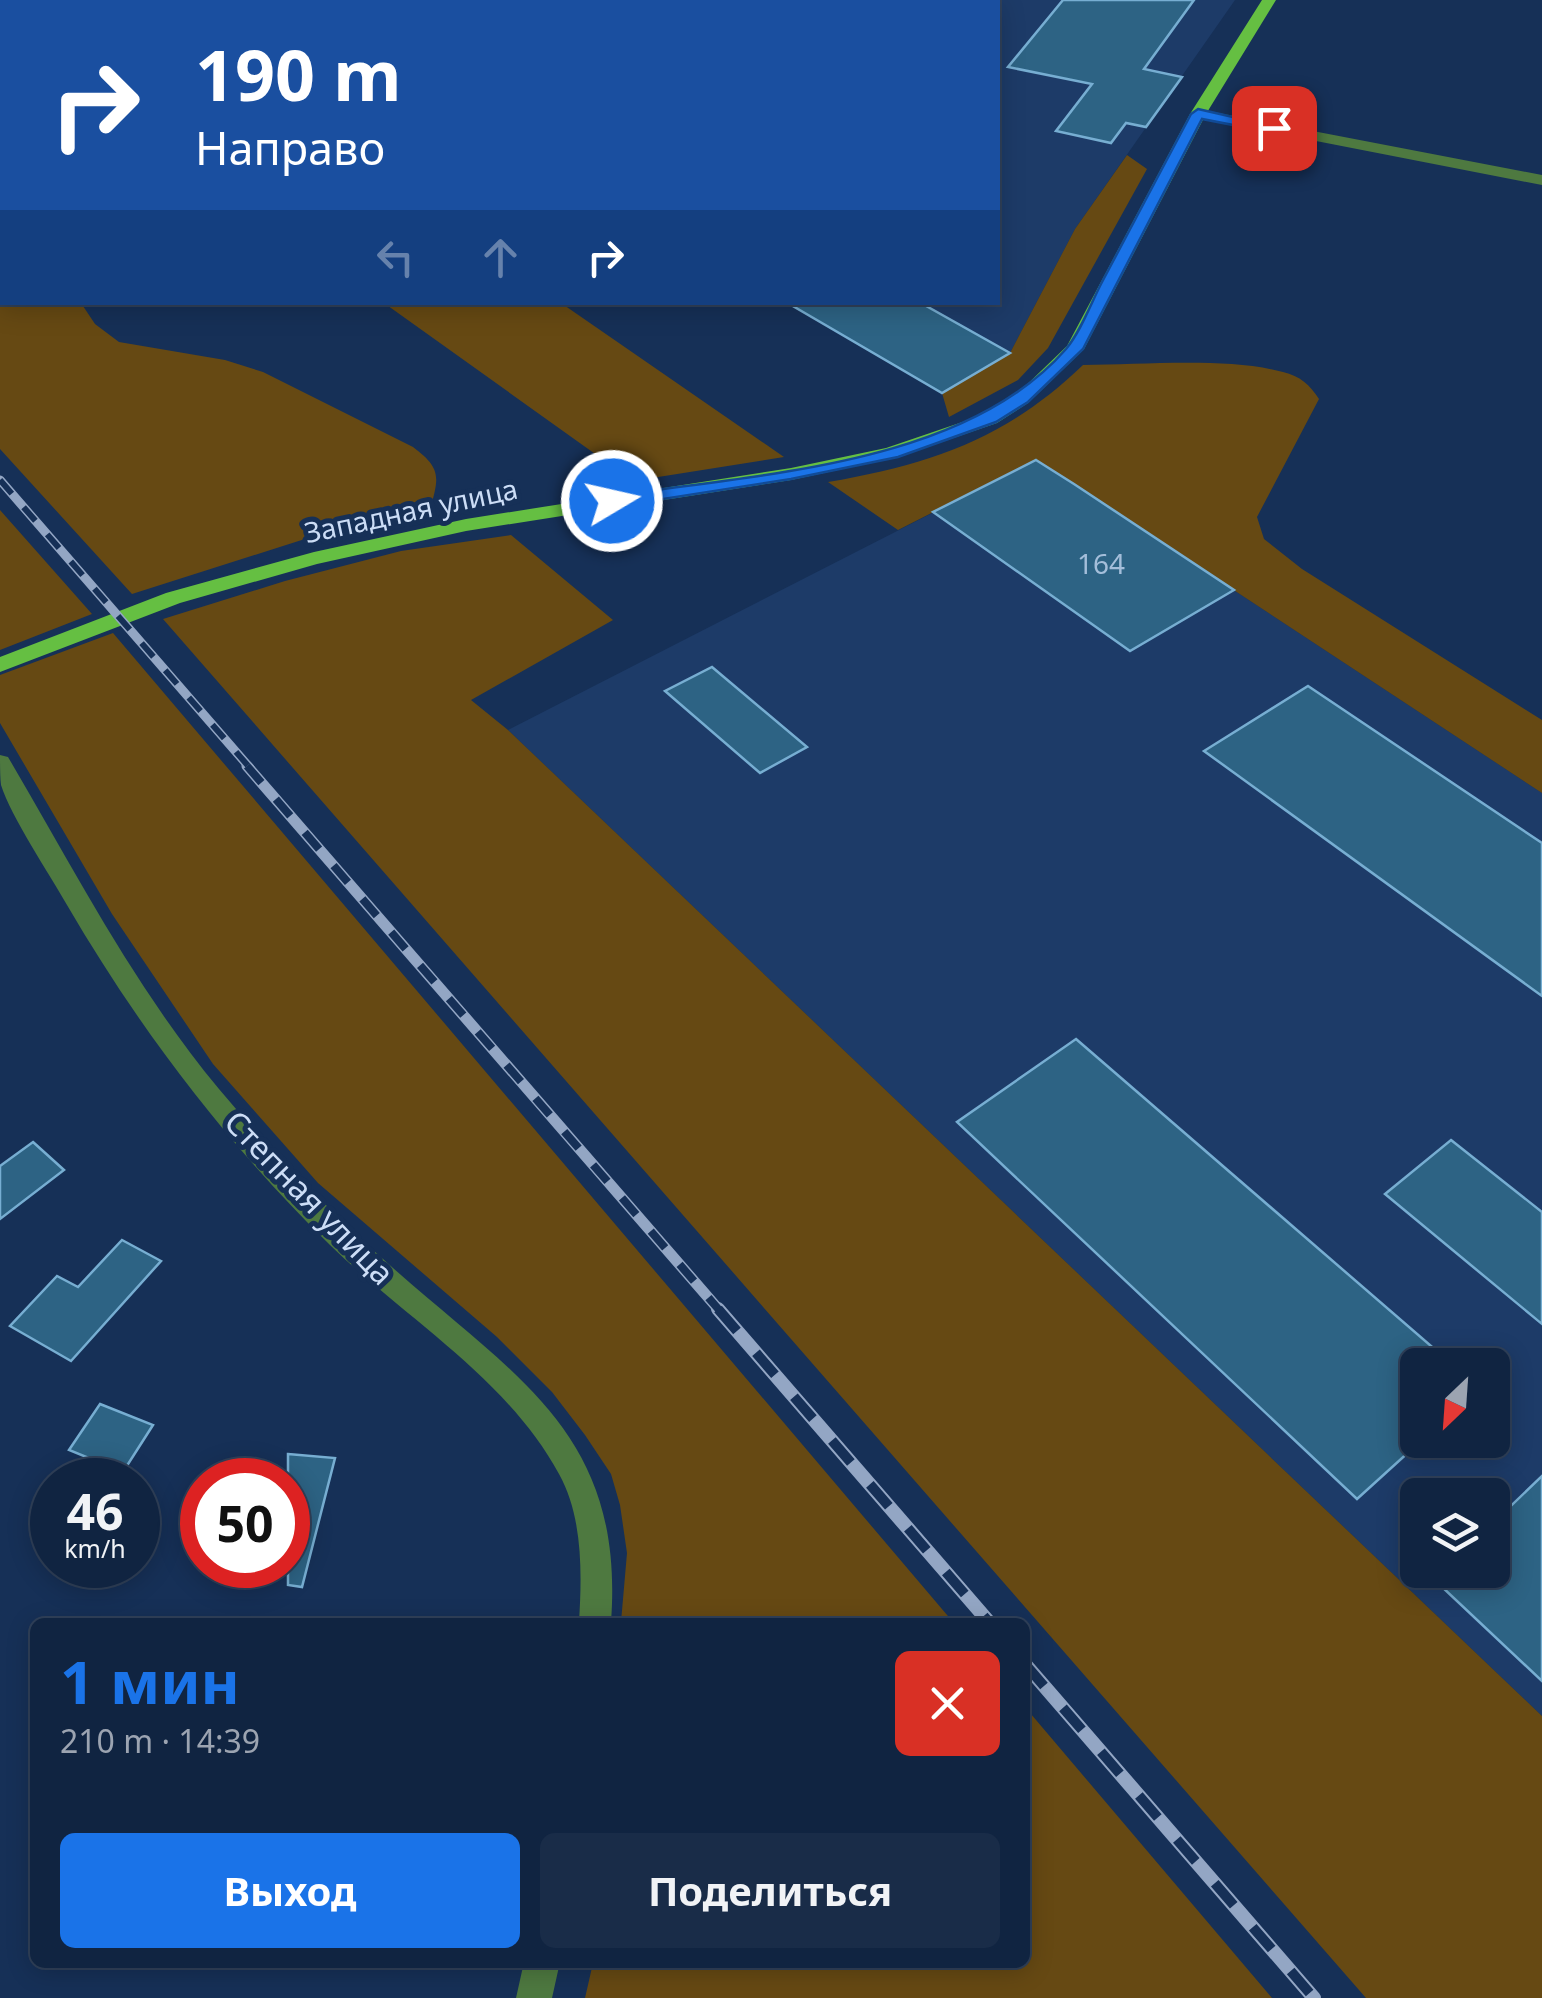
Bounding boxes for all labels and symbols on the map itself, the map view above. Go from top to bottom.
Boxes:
pin [1232,86,1317,171]
position arrow [560,449,664,553]
street label: Западная улица [301,469,521,551]
house number: 164 [1077,544,1125,582]
street label: Степная улица [216,1100,404,1294]
north arrow [1400,1348,1510,1458]
speed limit sign: 50 [180,1458,310,1588]

